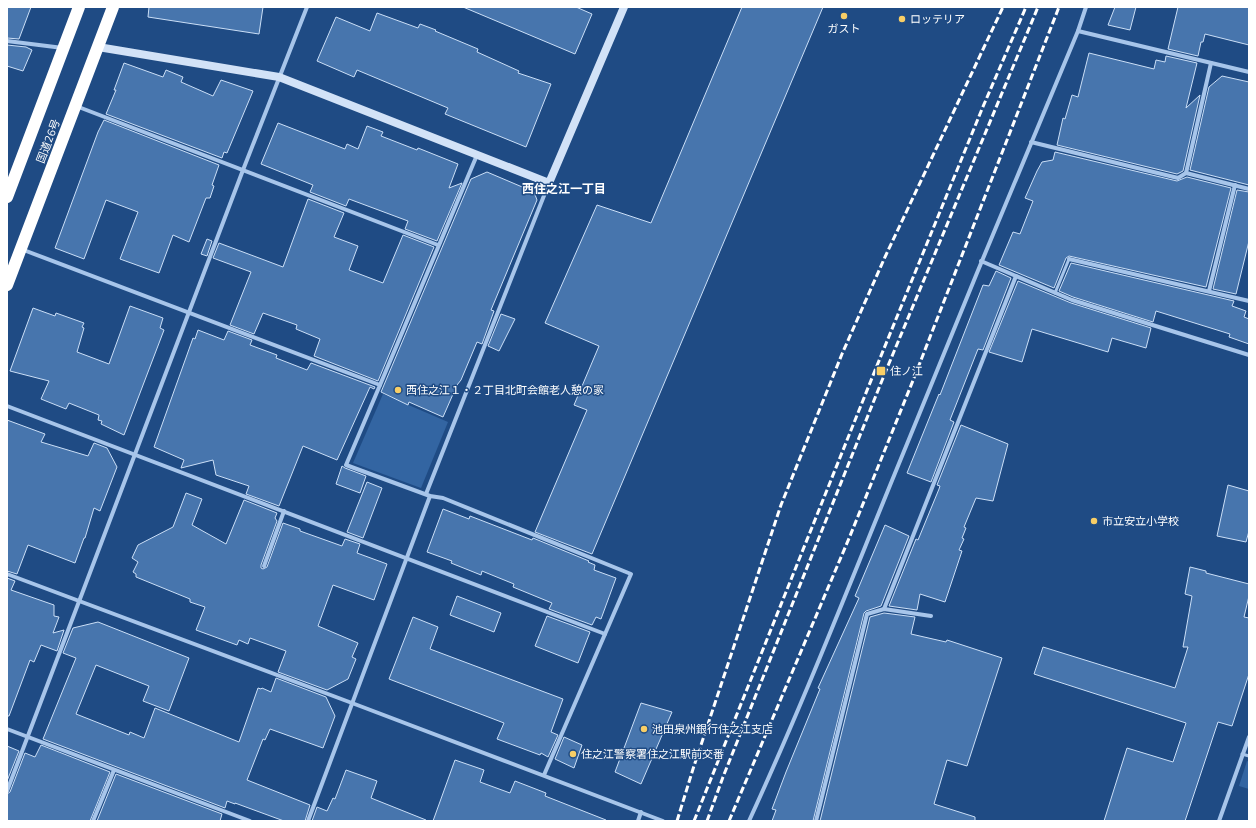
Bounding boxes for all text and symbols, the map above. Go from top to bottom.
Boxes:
marker: ガスト [839,11,849,21]
place label: ロッテリア [910,12,965,27]
marker: ロッテリア [897,14,907,24]
place label: ガスト [828,22,861,37]
street label: 国道26号 [33,117,64,165]
district label: 西住之江一丁目 [522,181,606,197]
place label: 住ノ江 [890,364,923,379]
marker: 住ノ江 [875,365,887,377]
place label: 西住之江１・２丁目北町会館老人憩の家 [406,383,604,398]
marker: 西住之江１・２丁目北町会館老人憩の家 [393,385,403,395]
place label: 市立安立小学校 [1102,514,1179,529]
marker: 市立安立小学校 [1089,516,1099,526]
place label: 池田泉州銀行住之江支店 [652,722,773,737]
marker: 池田泉州銀行住之江支店 [639,724,649,734]
place label: 住之江警察署住之江駅前交番 [581,747,724,762]
marker: 住之江警察署住之江駅前交番 [568,749,578,759]

